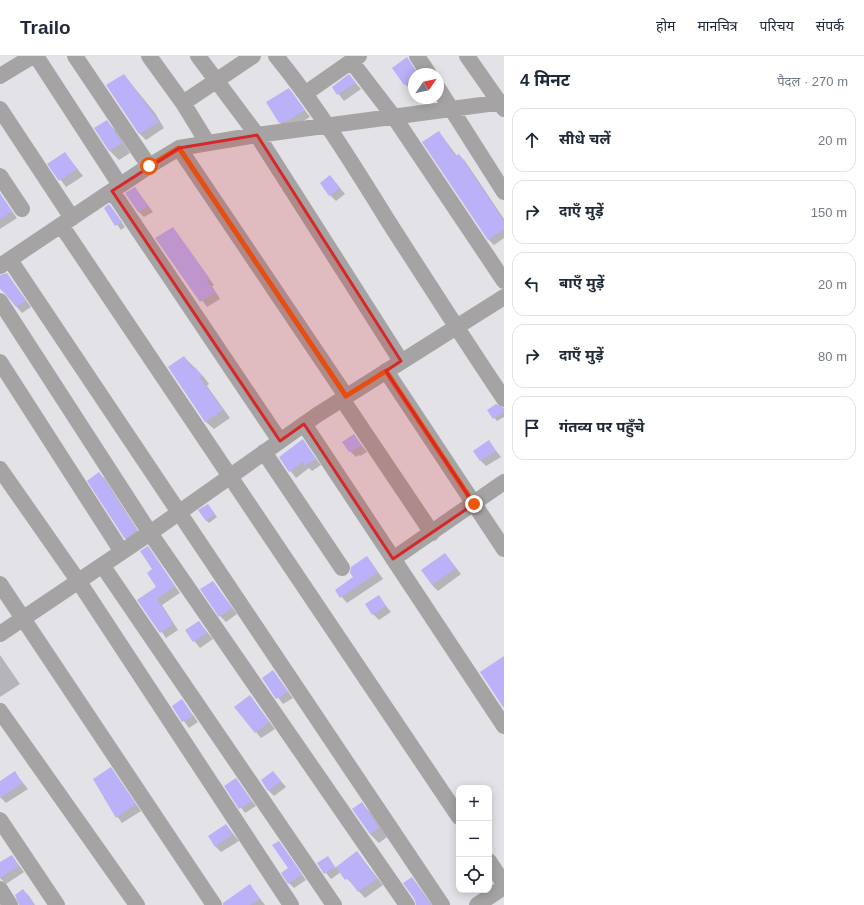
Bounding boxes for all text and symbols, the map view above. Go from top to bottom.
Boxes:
text: Trailo [20,17,71,38]
text: होम [656,18,675,34]
text: मानचित्र [697,18,738,34]
text: परिचय [760,18,794,34]
text: संपर्क [816,18,844,34]
north arrow [408,68,444,104]
text: 4 मिनट [520,71,570,90]
text: पैदल · 270 m [777,74,848,89]
icon: ahead [521,129,543,151]
text: सीधे चलें [559,130,610,147]
text: 20 m [818,133,847,148]
route start [140,157,158,175]
icon: right [521,201,543,223]
text: दाएँ मुड़ें [559,202,603,219]
text: 150 m [811,205,847,220]
icon: left [521,273,543,295]
text: बाएँ मुड़ें [559,274,604,291]
text: 20 m [818,277,847,292]
icon: right [521,345,543,367]
text: दाएँ मुड़ें [559,346,603,363]
text: 80 m [818,349,847,364]
icon: arrive [521,417,543,439]
text: गंतव्य पर पहुँचे [559,418,644,435]
route end [465,495,483,513]
map controls [456,785,492,893]
button: + [456,785,492,821]
button: − [456,821,492,857]
button: locate [456,857,492,893]

